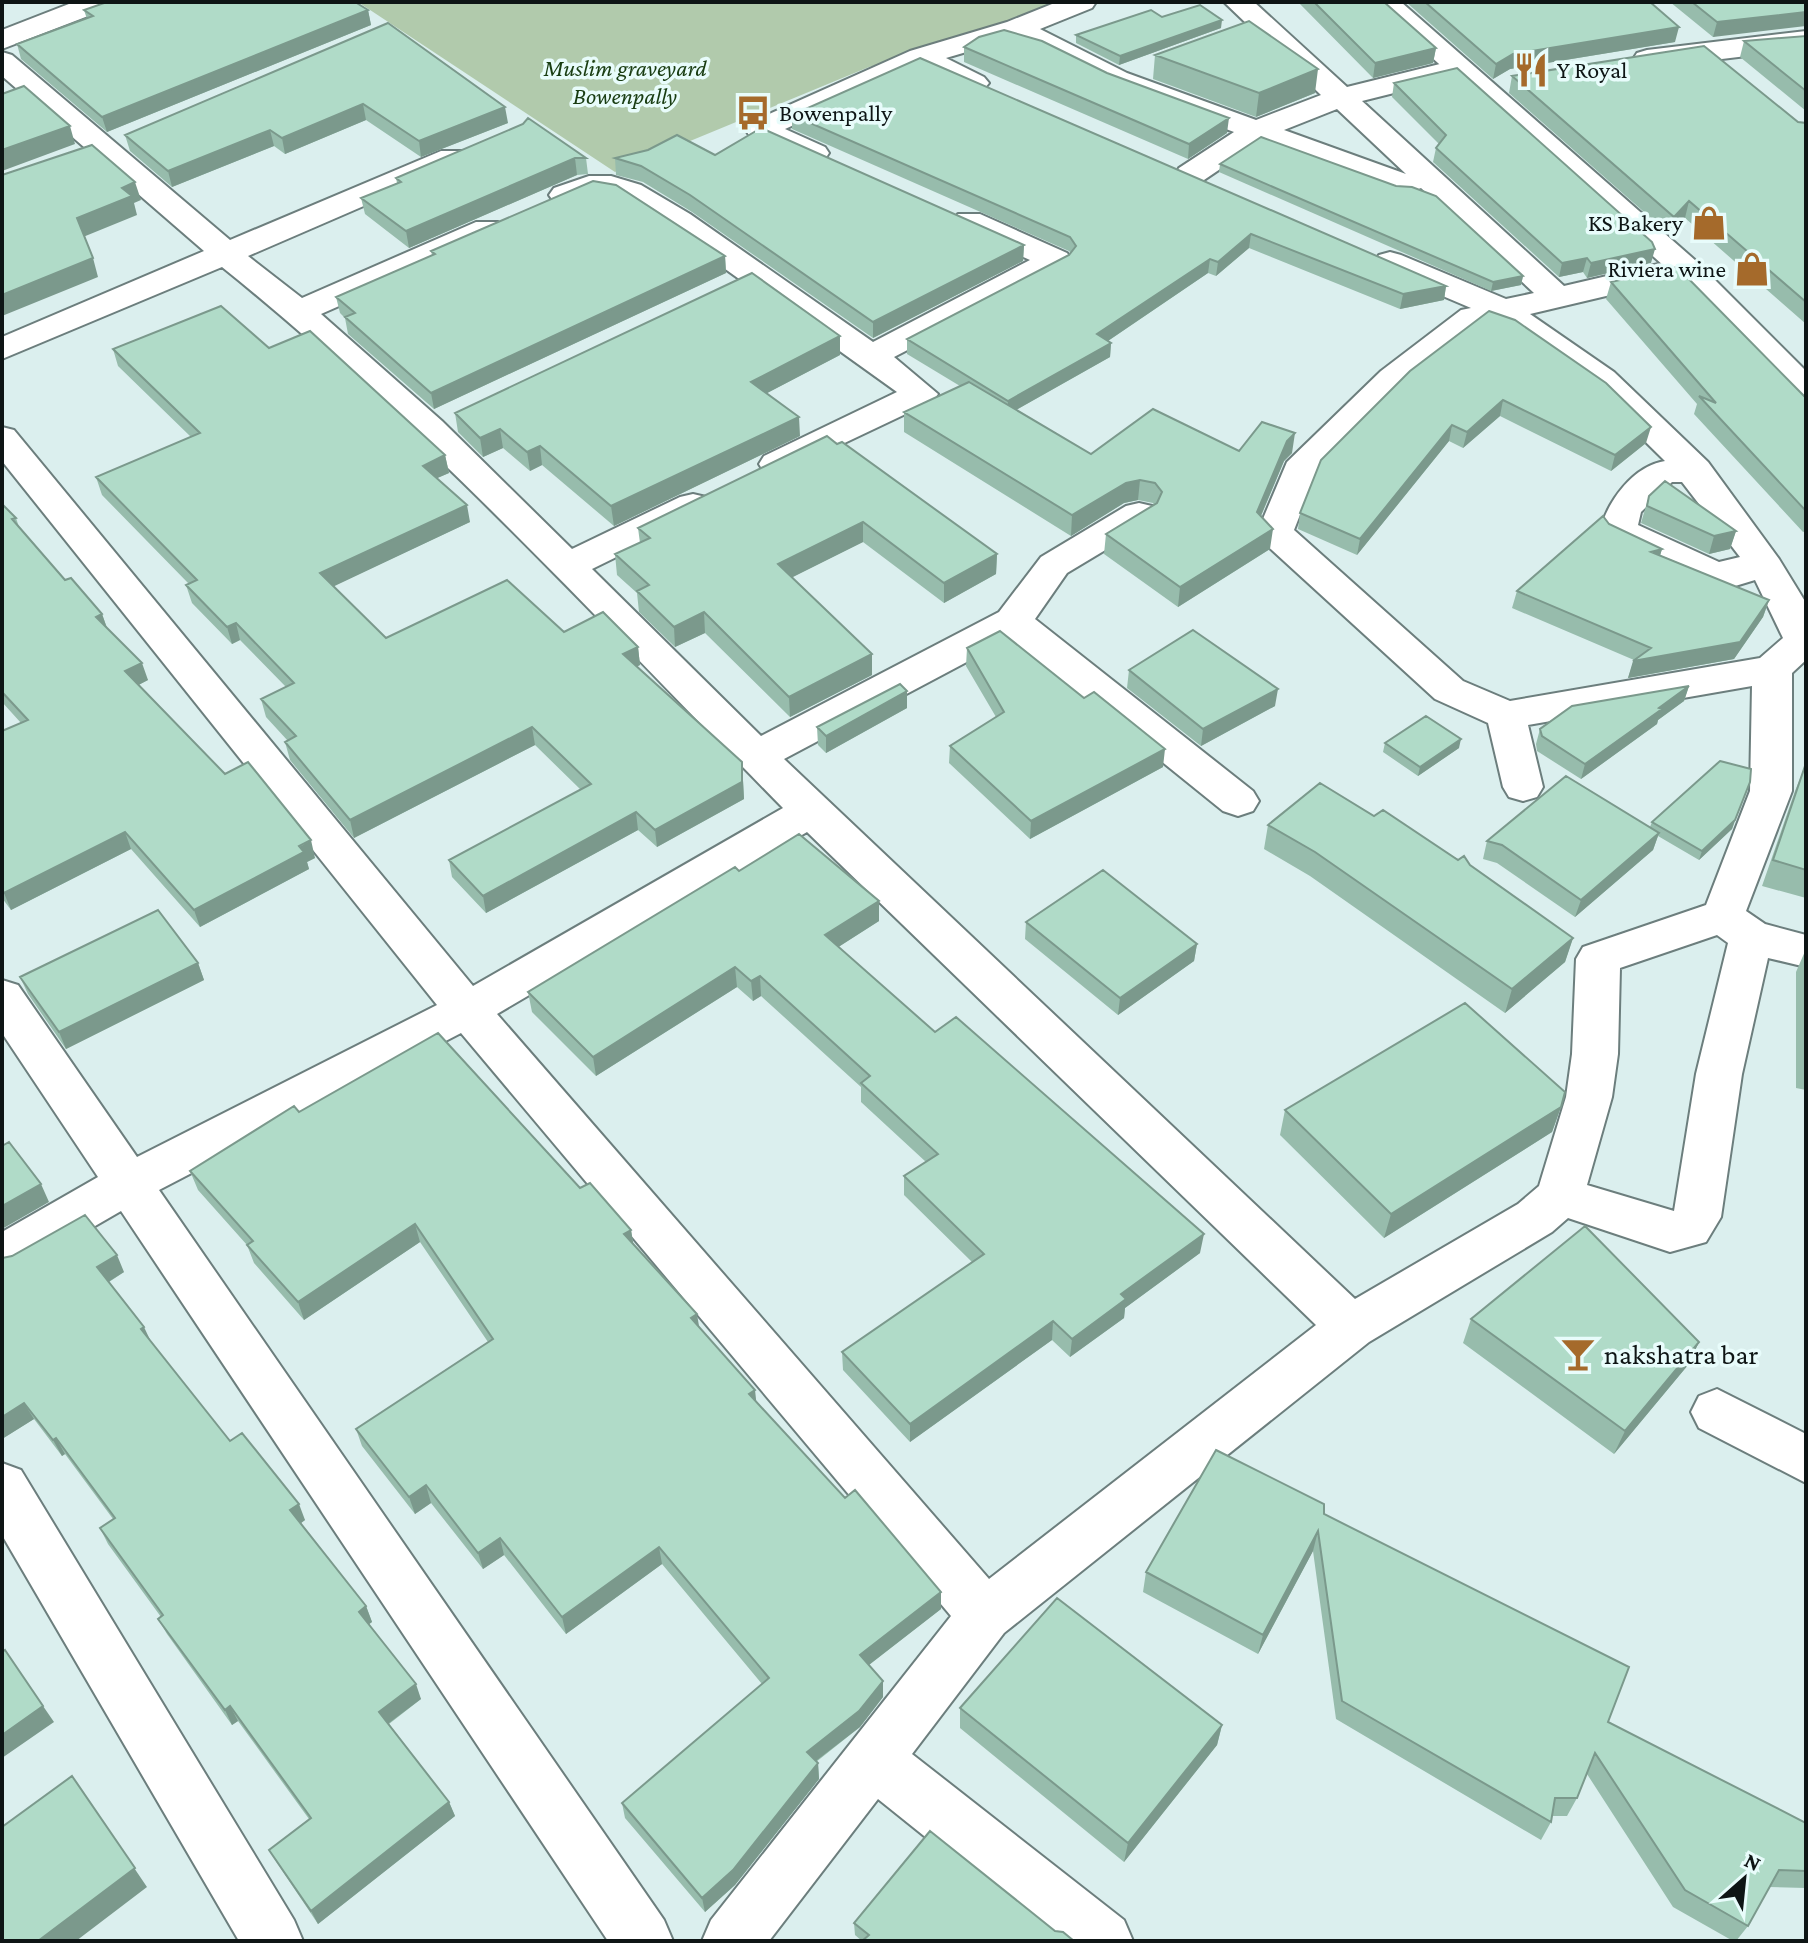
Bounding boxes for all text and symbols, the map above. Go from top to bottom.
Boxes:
restaurant icon: Y Royal [1512,51,1550,89]
park label: Muslim graveyard Bowenpally [542,54,707,109]
place label: Y Royal [1557,56,1627,83]
bus stop icon: Bowenpally [734,94,772,132]
place label: Bowenpally [779,99,893,126]
shop icon: KS Bakery [1690,204,1728,242]
place label: KS Bakery [1588,209,1684,236]
shop icon: Riviera wine [1733,250,1771,288]
place label: Riviera wine [1607,255,1726,282]
bar icon: nakshatra bar [1559,1335,1597,1373]
place label: nakshatra bar [1604,1339,1758,1370]
north arrow [1704,1839,1784,1919]
text: N [1740,1847,1765,1876]

